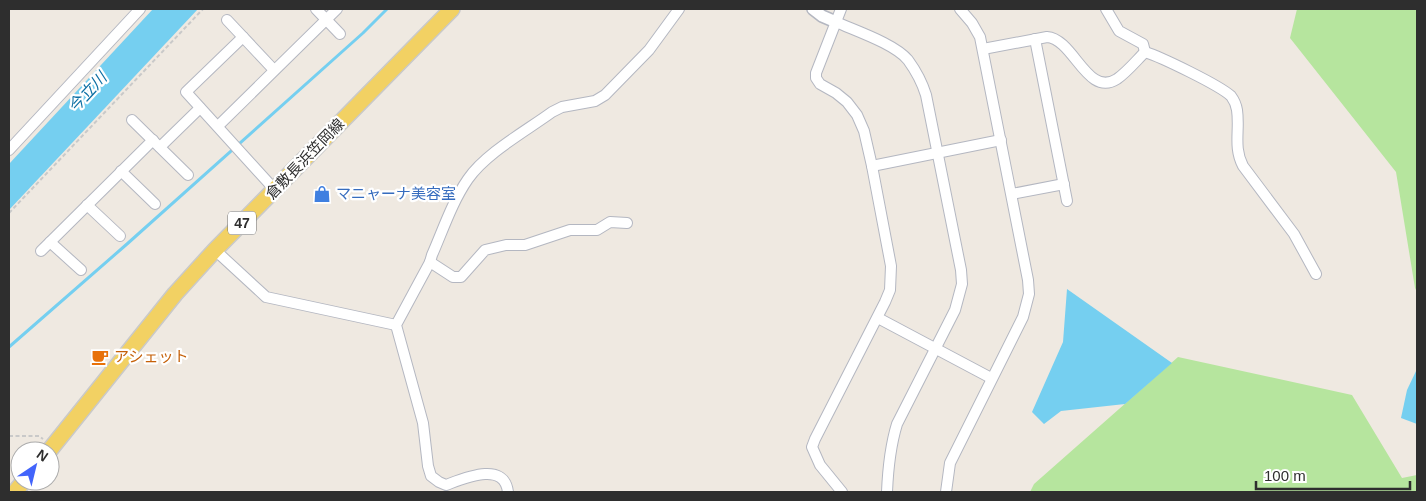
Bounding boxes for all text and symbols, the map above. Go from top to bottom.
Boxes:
water label: 今立川 [65,68,111,116]
street label: 倉敷長浜笠岡線 [262,115,347,202]
shop icon: マニャーナ美容室 [312,184,332,204]
place label: マニャーナ美容室 [336,185,456,202]
road number: 47 [228,212,256,234]
cafe icon: アシェット [90,347,110,367]
place label: アシェット [114,348,188,365]
north arrow [10,441,60,491]
text: N [34,446,51,465]
scale bar [1256,458,1410,490]
text: 100 m [1264,467,1306,484]

